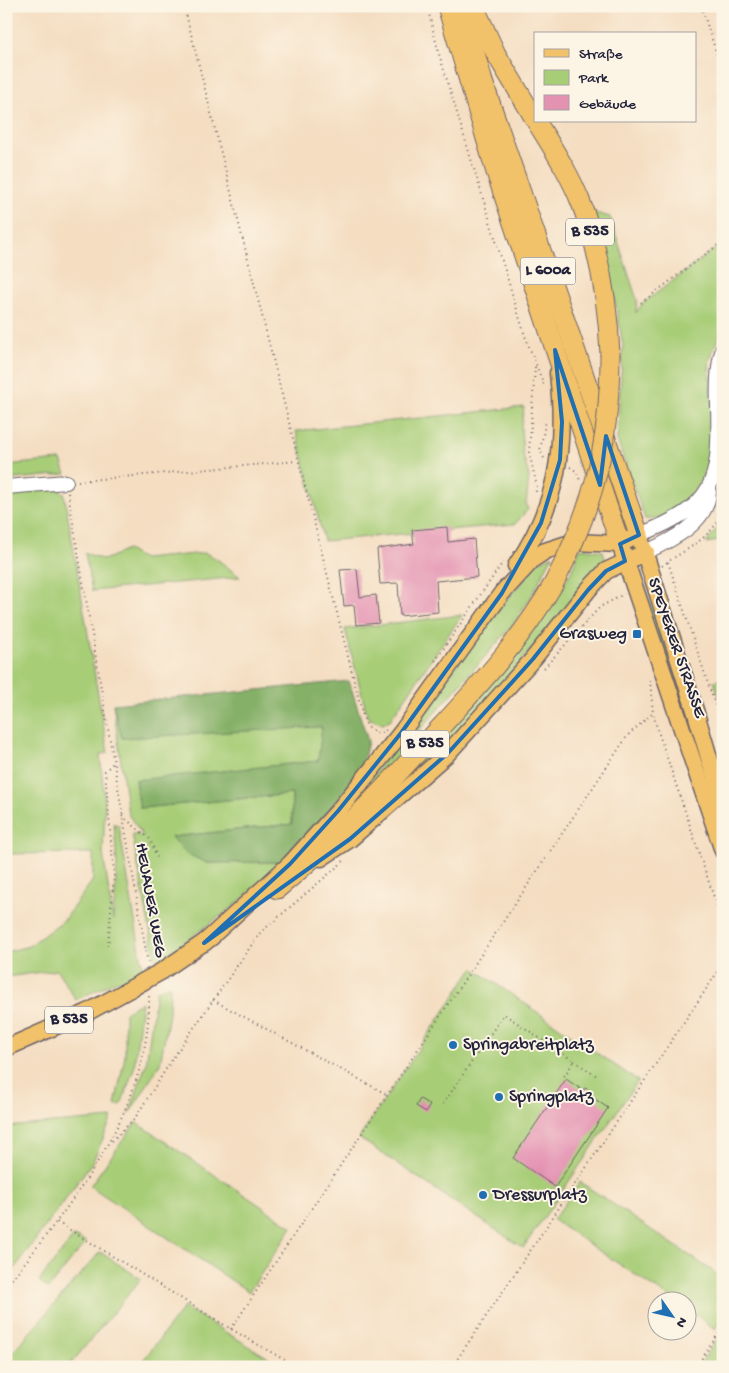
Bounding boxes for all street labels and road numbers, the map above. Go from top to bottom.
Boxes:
road number: B 535 [566,218,614,246]
road number: L 600a [520,258,576,284]
street label: SPEYERER STRASSE [642,575,710,721]
road number: B 535 [401,731,449,758]
street label: HEUAUER WEG [130,841,170,959]
road number: B 535 [45,1006,93,1034]

